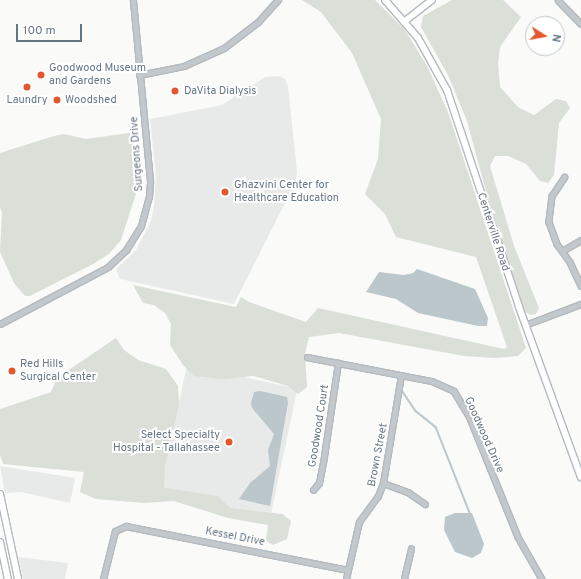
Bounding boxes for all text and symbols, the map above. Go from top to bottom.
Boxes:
scale bar [18,16,84,42]
north arrow [525,16,565,56]
text: 100 m [23,23,56,39]
text: N [548,33,563,43]
place label: Goodwood Museum and Gardens [49,62,146,88]
marker: Goodwood Museum and Gardens [36,70,46,80]
marker: Laundry [22,82,32,92]
place label: DaVita Dialysis [184,84,256,98]
marker: DaVita Dialysis [169,85,181,97]
place label: Laundry [7,93,47,107]
place label: Woodshed [65,93,117,107]
marker: Woodshed [52,95,62,105]
street label: Surgeons Drive [128,116,146,192]
place label: Ghazvini Center for Healthcare Education [234,179,339,205]
marker: Ghazvini Center for Healthcare Education [219,186,231,198]
street label: Centerville Road [474,191,512,273]
place label: Red Hills Surgical Center [20,358,96,384]
marker: Red Hills Surgical Center [7,366,17,376]
street label: Goodwood Court [306,384,332,468]
street label: Goodwood Drive [461,395,507,475]
street label: Brown Street [365,422,391,488]
place label: Select Specialty Hospital - Tallahassee [112,429,220,455]
marker: Select Specialty Hospital - Tallahassee [223,436,235,448]
street label: Kessel Drive [204,525,266,549]

